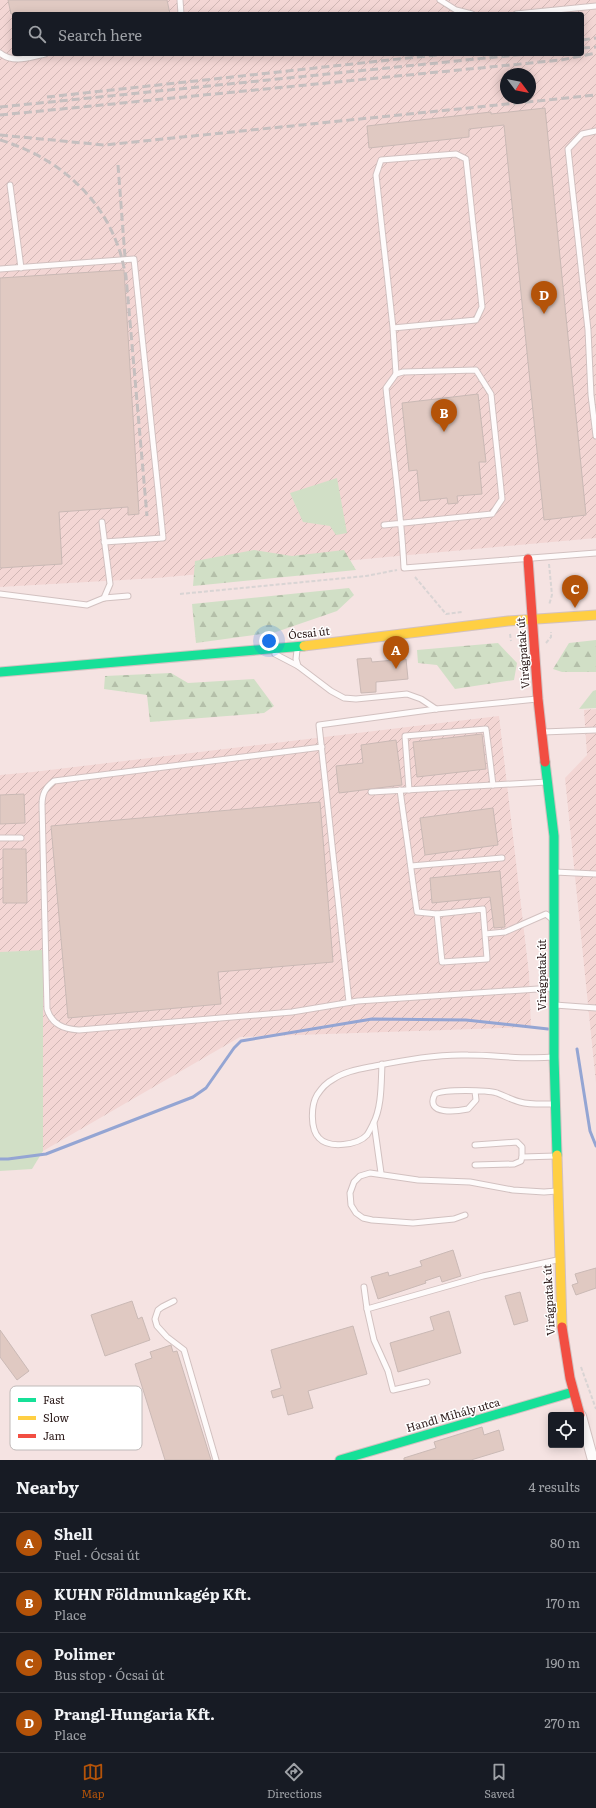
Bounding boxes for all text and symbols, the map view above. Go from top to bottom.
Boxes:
search box [12,12,584,56]
icon: search [26,23,48,45]
text: Search here [58,23,142,46]
north arrow [500,68,536,104]
pin: D [531,281,557,314]
pin: B [431,399,457,432]
pin: C [562,575,588,608]
street label: Virágpatak út [511,616,532,689]
street label: Ócsai út [287,622,331,642]
your location [259,631,279,651]
pin: A [383,636,409,669]
street label: Virágpatak út [533,939,549,1011]
street label: Virágpatak út [538,1263,558,1336]
legend [10,1386,142,1450]
text: Fast [43,1391,65,1407]
street label: Handl Mihály utca [404,1393,502,1435]
text: Slow [43,1409,69,1425]
map controls [548,1412,584,1448]
button: locate [548,1412,584,1448]
text: Jam [43,1427,66,1443]
text: Nearby [16,1474,79,1499]
text: 4 results [529,1477,580,1496]
text: Shell [54,1522,93,1545]
text: A [24,1533,34,1552]
text: 80 m [550,1533,580,1552]
text: Fuel · Ócsai út [54,1545,140,1564]
text: KUHN Földmunkagép Kft. [54,1582,252,1605]
text: B [25,1593,33,1612]
text: 170 m [546,1593,580,1612]
text: Place [54,1605,86,1624]
text: Polimer [54,1642,115,1665]
text: C [24,1653,34,1672]
text: 190 m [545,1653,580,1672]
text: Bus stop · Ócsai út [54,1665,165,1684]
text: Prangl-Hungaria Kft. [54,1702,215,1725]
text: D [24,1713,34,1732]
text: 270 m [544,1713,580,1732]
text: Place [54,1725,86,1744]
tab: Map [81,1761,105,1801]
tab: Directions [267,1761,322,1801]
tab: Saved [484,1761,515,1801]

